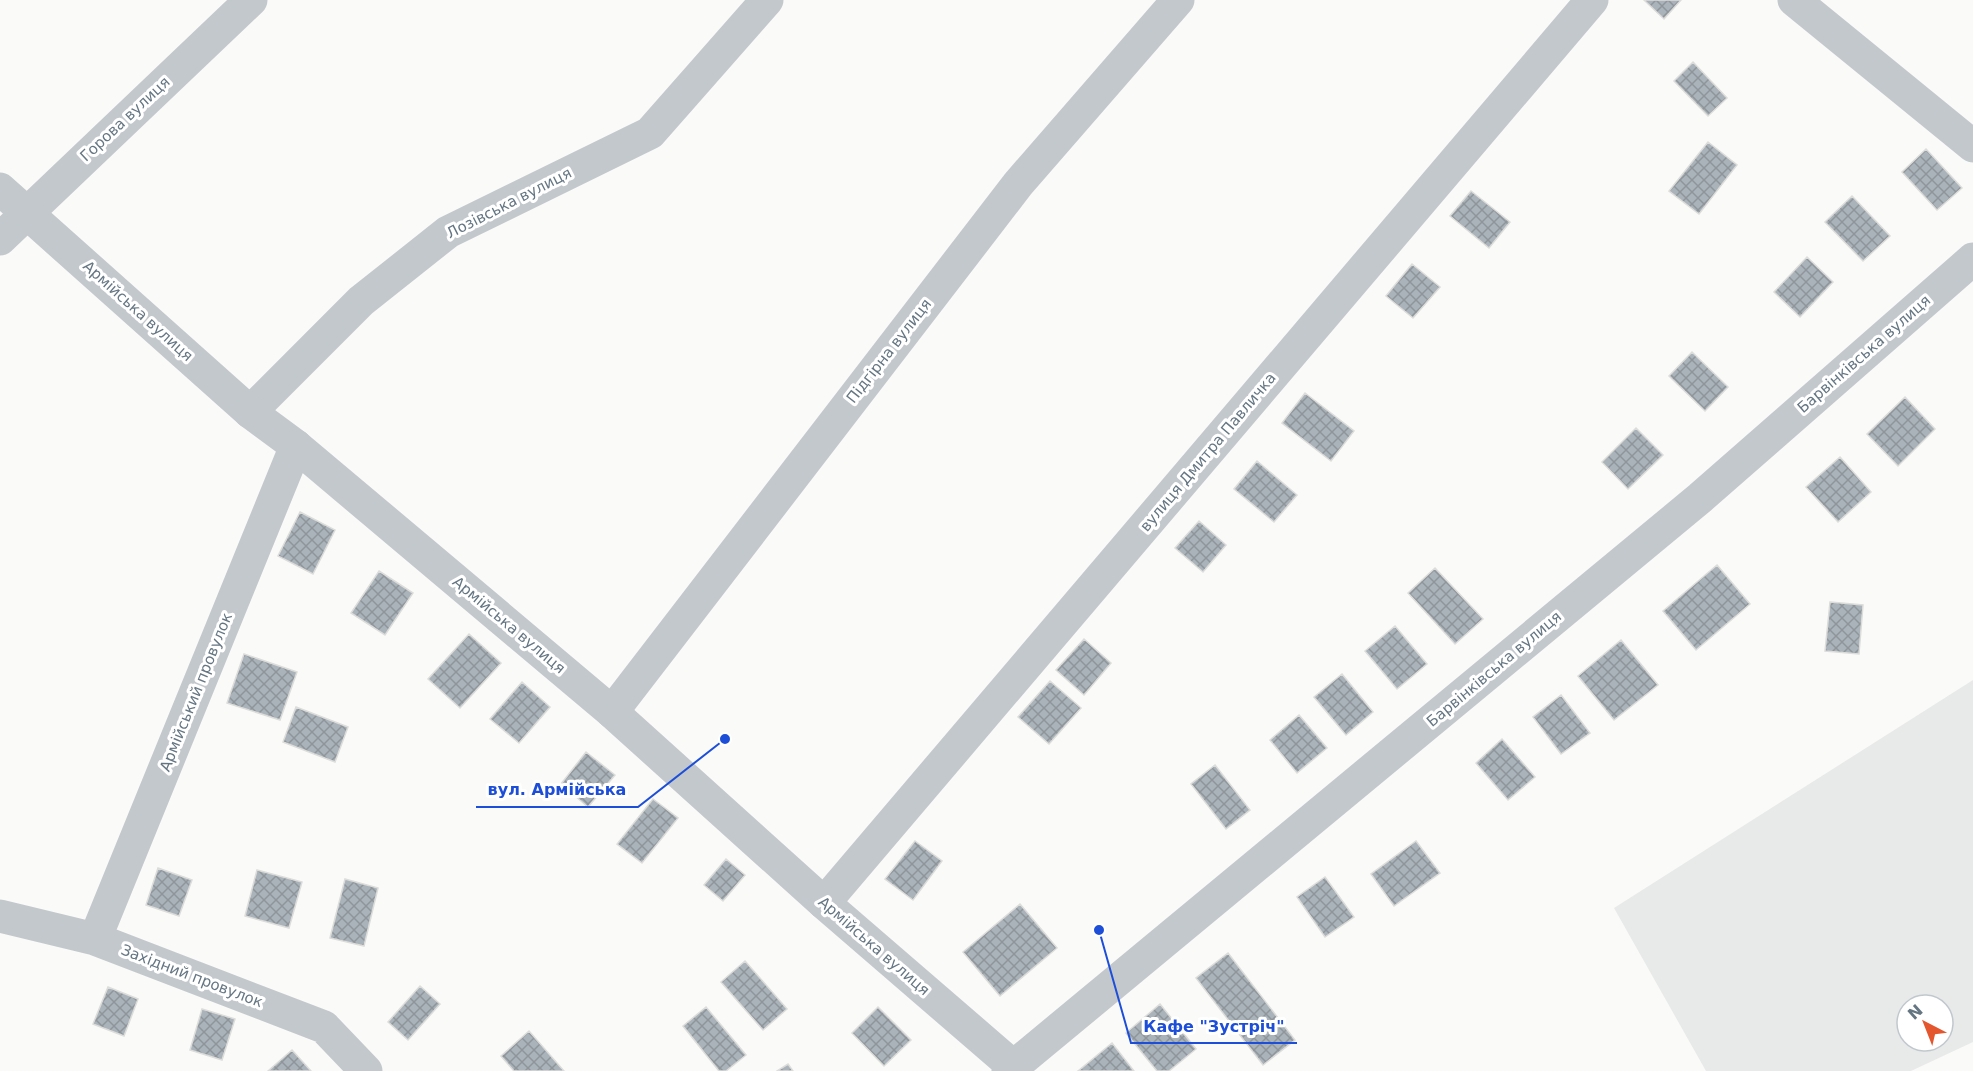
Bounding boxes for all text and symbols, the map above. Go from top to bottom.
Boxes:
street label: Горова вулиця [76,73,174,165]
street label: Лозівська вулиця [444,164,574,242]
street label: Армійська вулиця [79,257,197,365]
street label: Барвінківська вулиця [1794,291,1934,417]
street label: Підгірна вулиця [843,295,935,407]
street label: вулиця Дмитра Павличка [1136,369,1280,535]
street label: Армійська вулиця [449,573,569,677]
street label: Барвінківська вулиця [1423,607,1565,731]
street label: Армійський провулок [156,610,236,774]
callout: вул. Армійська [476,773,638,807]
text: вул. Армійська [488,780,626,799]
street label: Армійська вулиця [815,893,933,999]
street label: Західний провулок [119,941,265,1011]
north arrow [1895,993,1955,1053]
text: N [1904,1001,1927,1024]
callout: Кафе "Зустріч" [1131,1009,1297,1043]
text: Кафе "Зустріч" [1143,1017,1285,1036]

